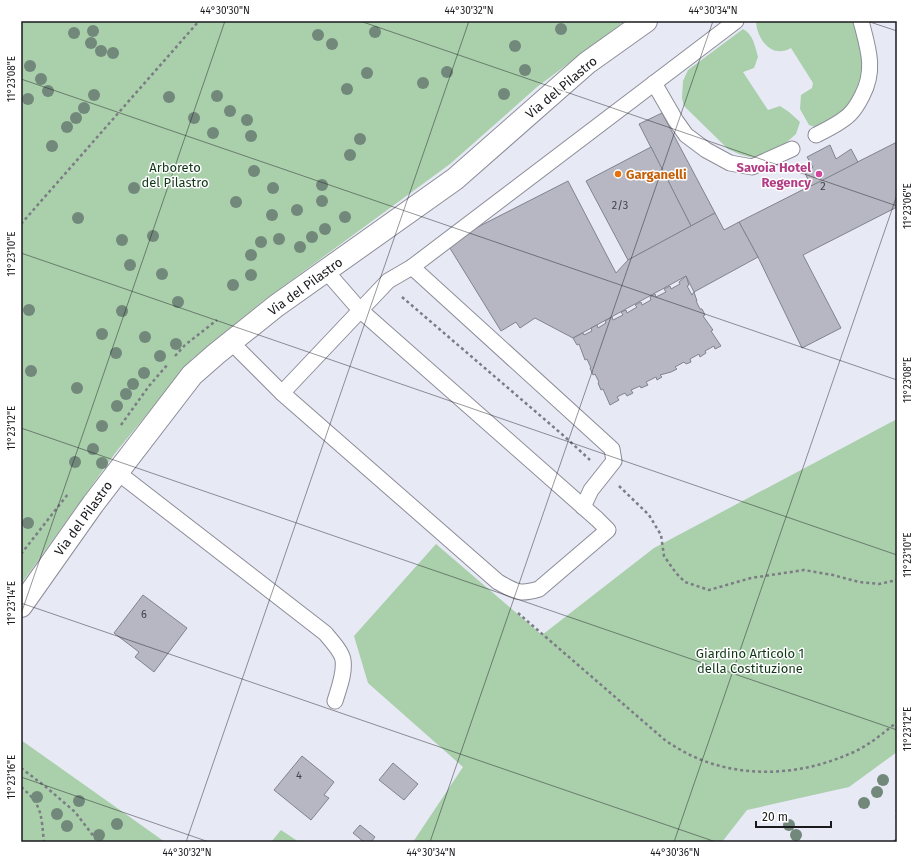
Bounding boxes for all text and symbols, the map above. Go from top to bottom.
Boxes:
text: 44°30'30"N [200,5,250,17]
text: 44°30'32"N [444,5,494,17]
text: 44°30'34"N [688,5,738,17]
street label: Via del Pilastro [523,53,600,122]
text: 11°23'08"E [6,56,18,102]
park label: Arboreto del Pilastro [141,160,209,190]
place label: Savoia Hotel Regency [737,160,811,190]
place label: Garganelli [626,167,687,182]
marker: Garganelli [613,169,623,179]
marker: Savoia Hotel Regency [814,169,824,179]
house number: 2 [820,180,826,193]
text: 11°23'06"E [902,183,914,229]
house number: 2/3 [612,199,628,212]
text: 11°23'10"E [6,232,18,276]
street label: Via del Pilastro [265,254,345,318]
text: 11°23'08"E [902,357,914,403]
text: 11°23'12"E [6,406,18,450]
street label: Via del Pilastro [51,478,115,558]
text: 11°23'10"E [902,533,914,577]
text: 11°23'14"E [6,581,18,625]
house number: 6 [141,608,147,621]
park label: Giardino Articolo 1 della Costituzione [696,646,804,676]
text: 11°23'12"E [902,707,914,751]
text: 11°23'16"E [6,755,18,799]
house number: 4 [296,769,302,782]
scale bar [756,803,831,829]
text: 20 m [762,810,788,824]
text: 44°30'32"N [162,847,212,859]
text: 44°30'34"N [406,847,456,859]
text: 44°30'36"N [650,847,700,859]

